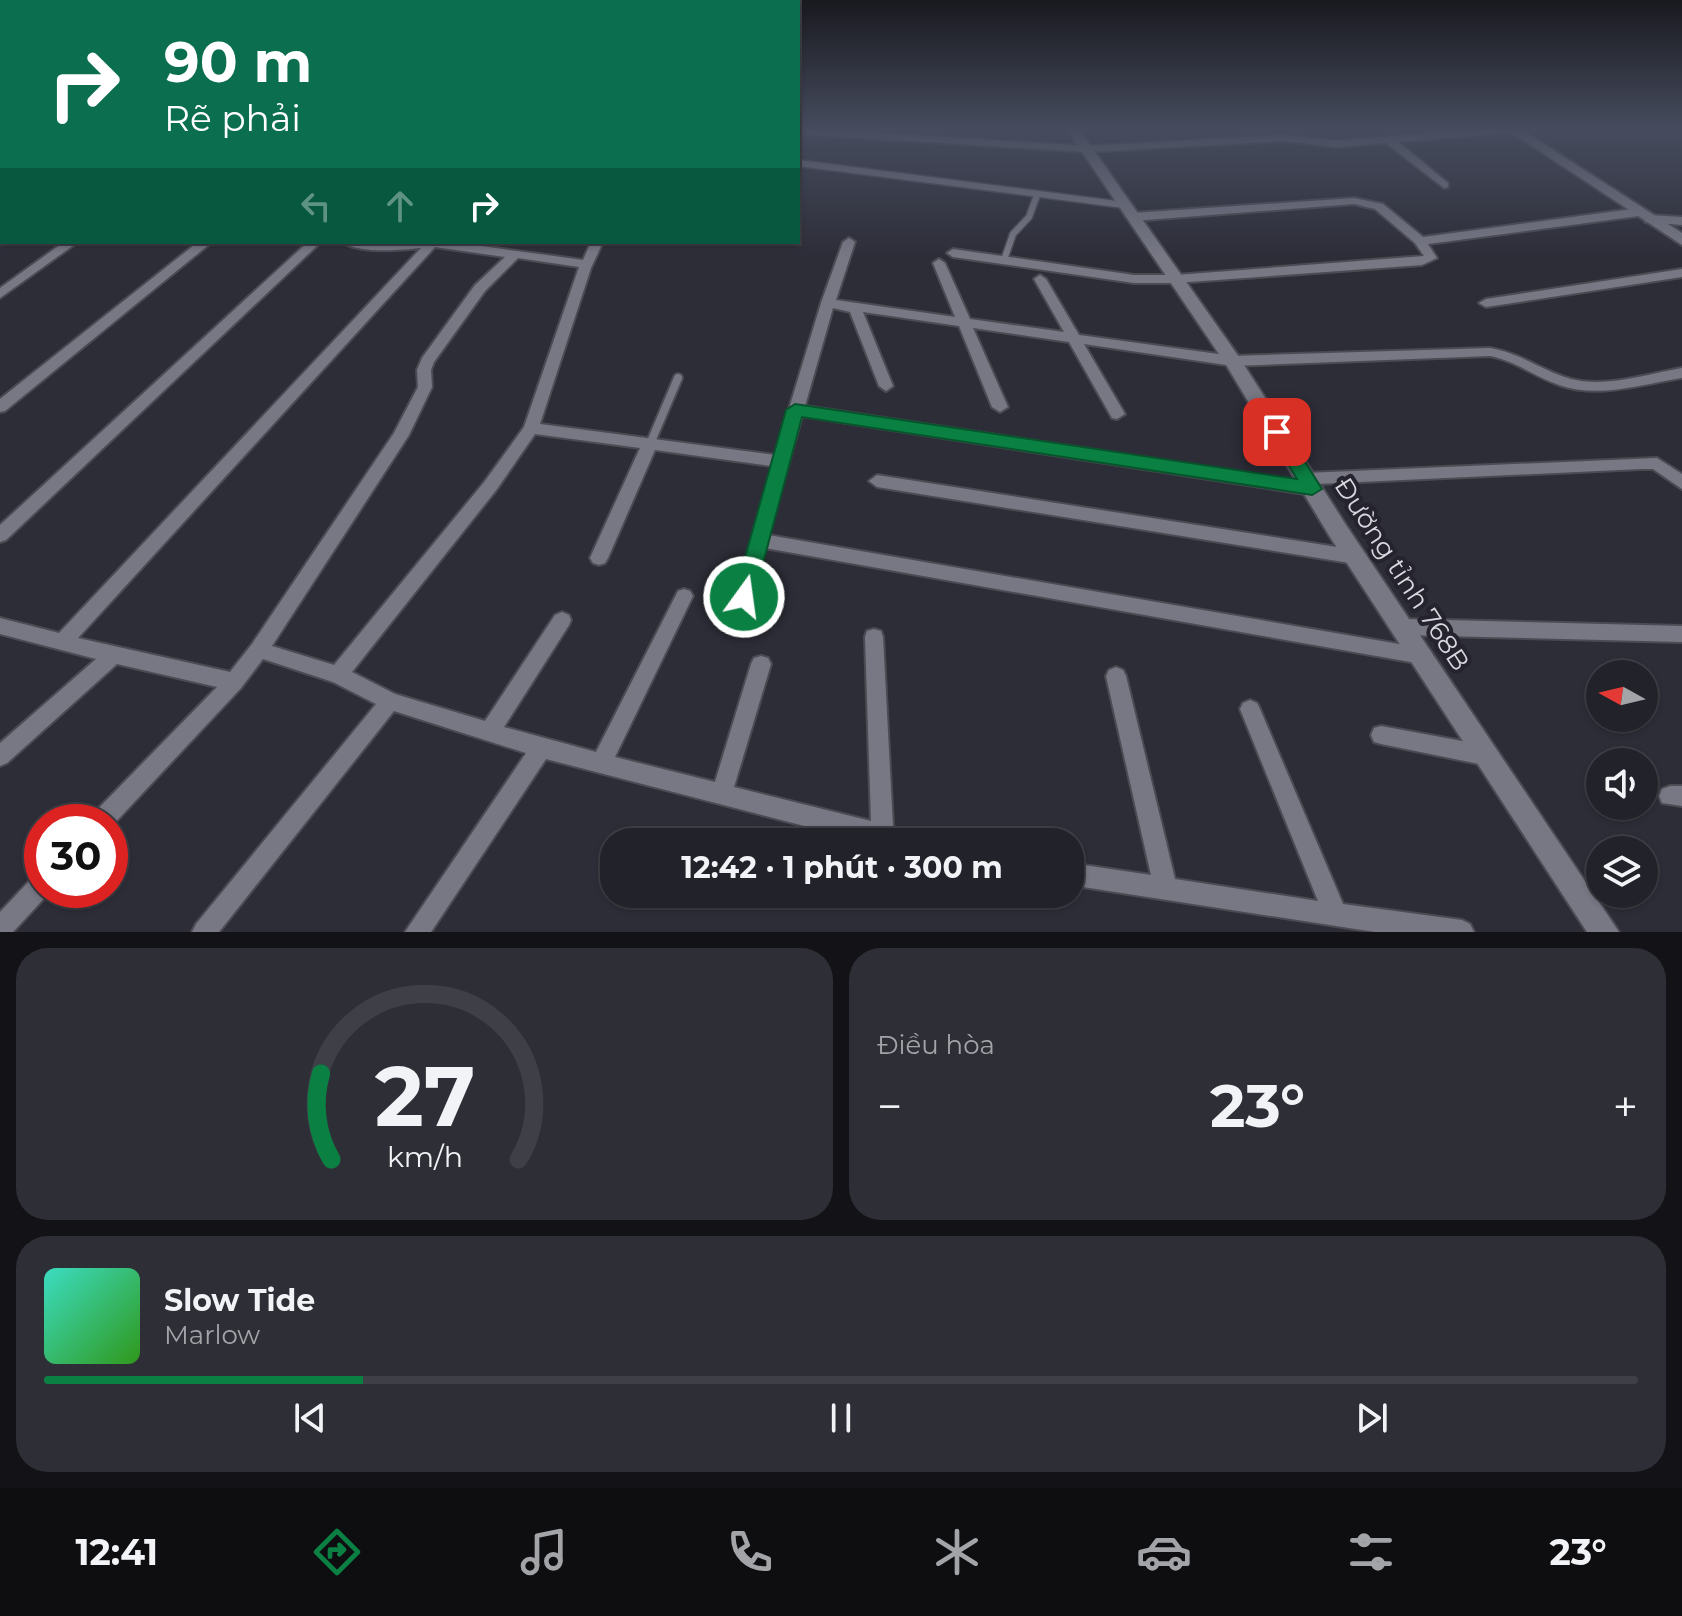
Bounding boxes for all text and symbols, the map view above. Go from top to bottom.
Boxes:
text: 90 m [164,28,312,96]
icon: right [32,32,136,136]
text: Rẽ phải [164,96,301,140]
icon: left [294,184,338,228]
icon: ahead [378,184,422,228]
icon: right [462,184,506,228]
pin [1243,398,1311,466]
icon: arrive [1255,410,1299,454]
street label: Đường tỉnh 768B [1328,472,1476,676]
position arrow [702,555,786,639]
north arrow [1586,660,1658,732]
map controls [1586,660,1658,908]
button: sound [1586,748,1658,820]
speed limit sign: 30 [24,804,128,908]
button: layers [1586,836,1658,908]
text: 12:42 · 1 phút · 300 m [681,849,1003,886]
text: Điều hòa [877,1029,995,1061]
text: 27 [374,1045,475,1147]
text: 23° [1210,1069,1305,1142]
text: − [877,1079,902,1133]
text: + [1613,1079,1638,1133]
text: km/h [386,1139,463,1174]
text: Slow Tide [164,1282,315,1319]
text: Marlow [164,1319,260,1351]
icon: previous [288,1396,332,1440]
icon: pause [819,1396,863,1440]
icon: next [1350,1396,1394,1440]
icon: directions [309,1524,365,1580]
icon: music [516,1524,572,1580]
icon: phone [722,1524,778,1580]
icon: climate [929,1524,985,1580]
icon: car [1136,1524,1192,1580]
icon: filters [1343,1524,1399,1580]
text: 12:41 [75,1530,158,1574]
text: 23° [1550,1530,1607,1574]

